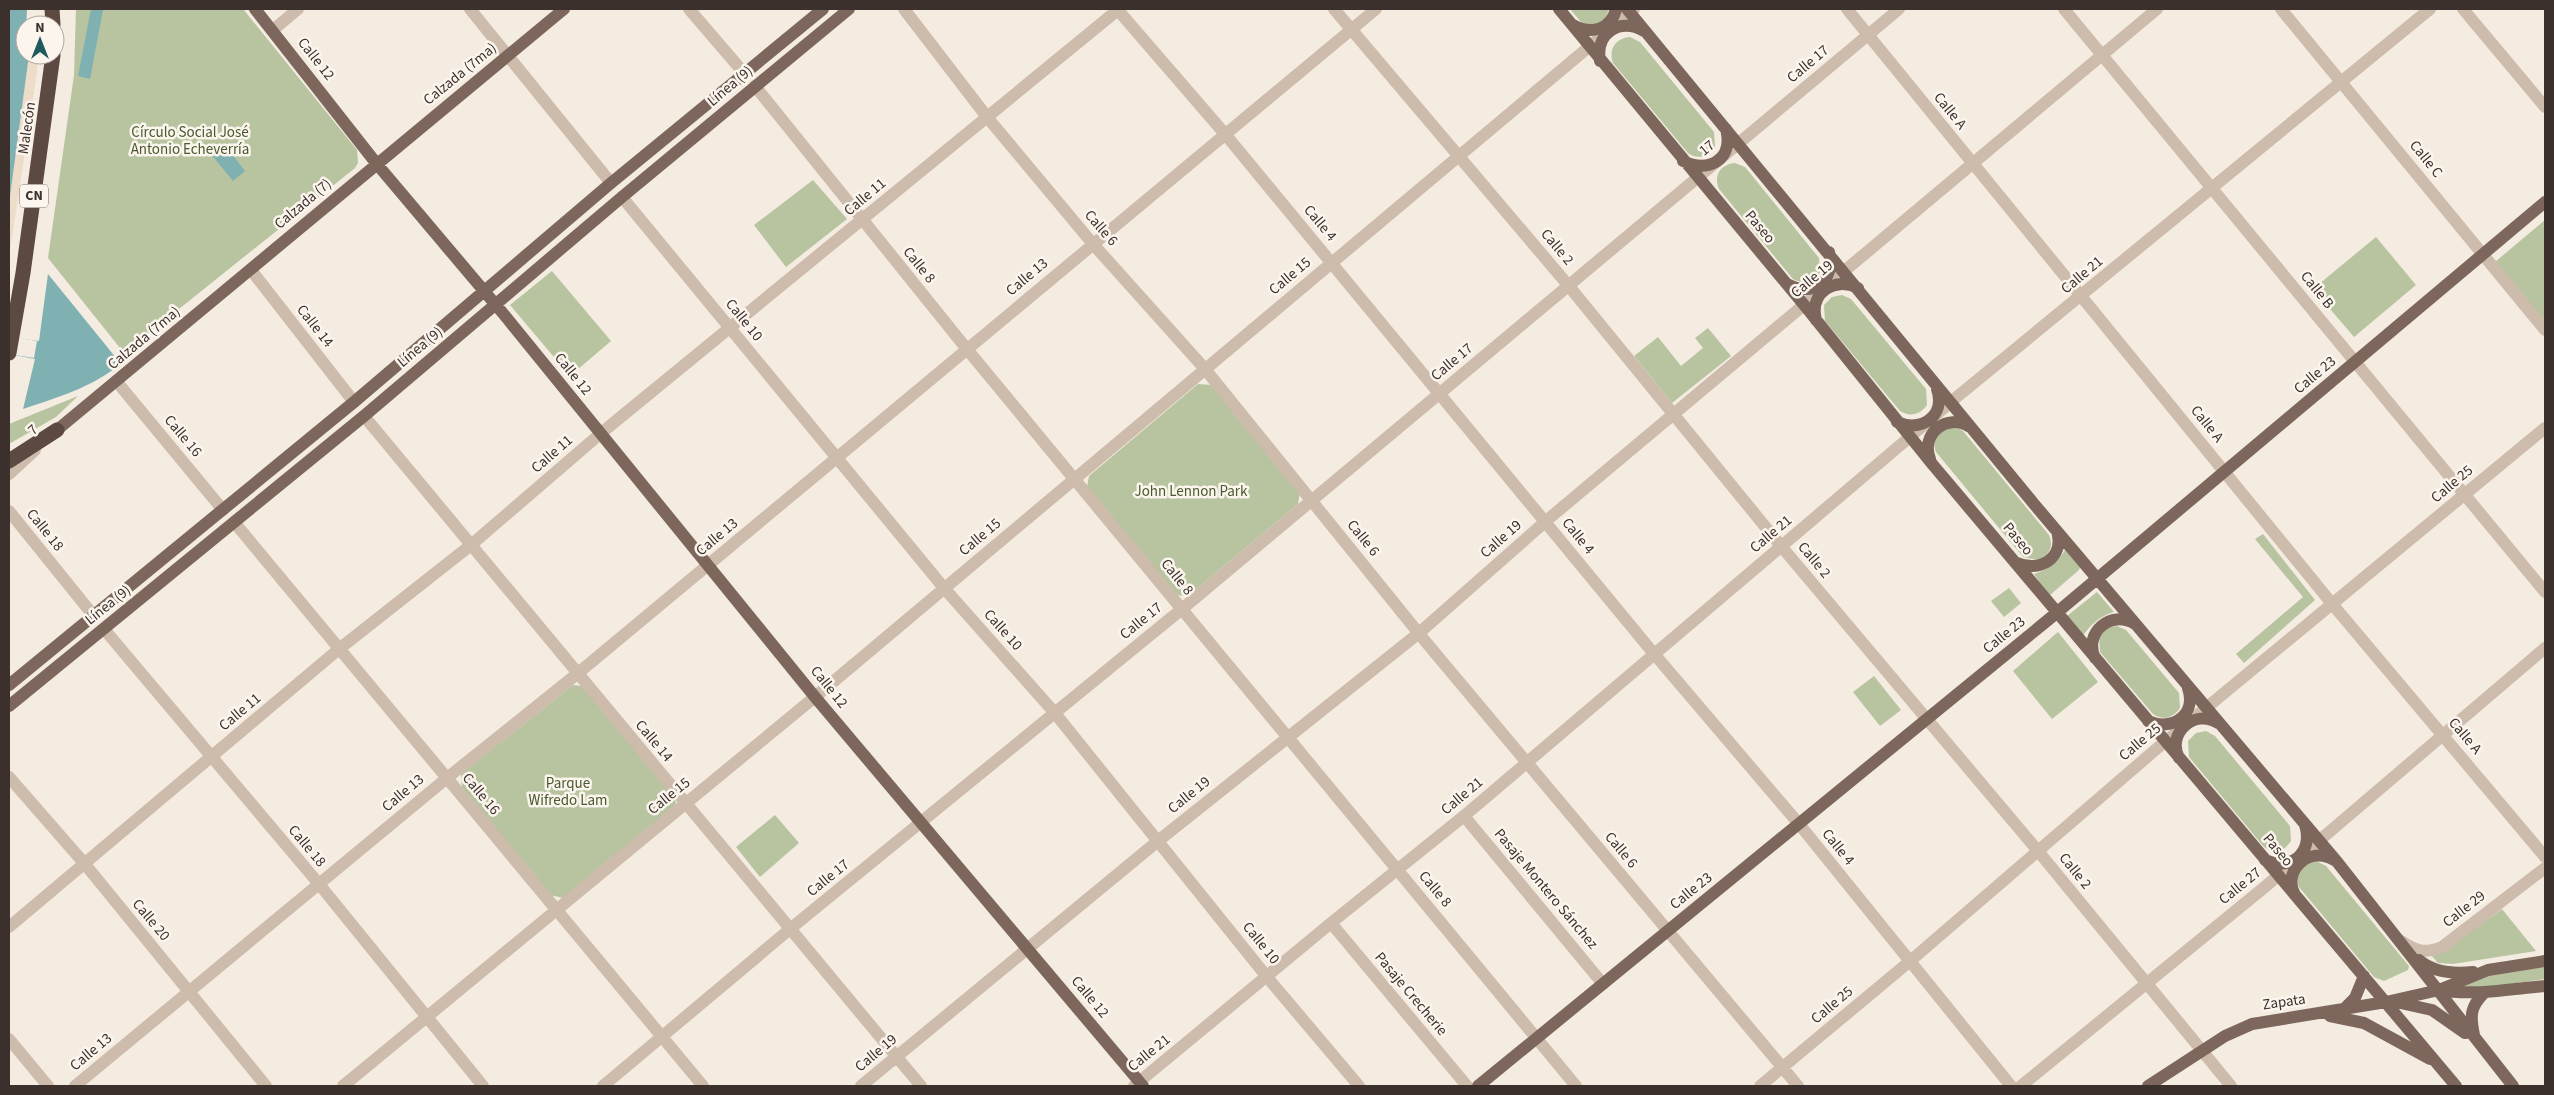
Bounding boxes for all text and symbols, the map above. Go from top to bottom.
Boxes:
north arrow [15,15,65,65]
text: N [35,18,45,38]
street label: Calle 12 [293,33,339,85]
street label: Calzada (7ma) [419,38,501,110]
street label: Calle 17 [1782,40,1834,88]
street label: Línea (9) [703,61,757,111]
street label: Calle A [1929,88,1972,135]
street label: Malecón [13,100,41,156]
park label: Círculo Social José Antonio Echeverría [131,122,249,160]
street label: 17 [1695,135,1719,161]
street label: Calle C [2404,136,2448,183]
street label: Calle 11 [839,173,891,221]
street label: Calzada (7) [270,174,336,234]
road number: CN [20,185,48,208]
street label: Calle 4 [1299,200,1342,246]
street label: Calle 6 [1079,205,1123,251]
street label: Paseo [1740,206,1780,248]
street label: Calle 2 [1536,224,1578,270]
street label: Calle 8 [898,242,940,288]
street label: Calle 21 [2056,251,2108,299]
street label: Calle 15 [1264,252,1316,300]
street label: Calle 13 [1001,253,1053,301]
street label: Calle 19 [1786,255,1838,303]
street label: Calle B [2295,267,2339,313]
street label: Calle 10 [720,294,768,346]
street label: Calle 14 [292,300,339,352]
street label: Calzada (7ma) [103,301,185,375]
street label: Línea (9) [393,322,447,372]
street label: Calle 17 [1426,338,1478,386]
street label: Calle 12 [549,348,597,400]
street label: Calle 23 [2289,351,2341,399]
street label: Calle A [2186,401,2229,448]
street label: Calle 16 [159,410,207,462]
street label: 7 [23,420,43,440]
street label: Calle 11 [527,430,577,478]
street label: Calle 25 [2426,460,2478,508]
park label: John Lennon Park [1134,481,1248,502]
street label: Calle 18 [21,504,69,556]
street label: Calle 21 [1745,510,1797,558]
street label: Calle 13 [691,513,743,561]
street label: Calle 15 [954,513,1006,561]
street label: Calle 4 [1557,513,1600,559]
street label: Calle 6 [1342,515,1384,561]
street label: Calle 19 [1476,515,1526,563]
street label: Paseo [1998,518,2038,560]
street label: Calle 2 [1793,537,1835,583]
street label: Calle 8 [1156,554,1198,600]
street label: Línea (9) [81,580,135,630]
street label: Calle 17 [1115,597,1167,645]
street label: Calle 10 [979,605,1027,655]
street label: Calle 23 [1978,611,2030,659]
street label: Calle 12 [805,661,853,713]
street label: Calle 11 [214,688,266,736]
street label: Calle A [2443,713,2487,760]
street label: Calle 14 [630,715,678,767]
street label: Calle 25 [2114,718,2166,766]
street label: Calle 16 [457,768,505,820]
street label: Calle 13 [377,769,429,817]
street label: Calle 19 [1163,771,1215,819]
street label: Calle 15 [643,772,695,820]
street label: Calle 21 [1436,772,1488,820]
park label: Parque Wifredo Lam [528,773,608,811]
street label: Calle 18 [283,820,331,872]
street label: Pasaje Montero Sánchez [1489,824,1603,954]
street label: Calle 4 [1817,824,1860,870]
street label: Calle 6 [1600,827,1642,873]
street label: Paseo [2258,829,2298,871]
street label: Calle 2 [2054,848,2096,894]
street label: Calle 17 [802,854,854,902]
street label: Calle 27 [2214,862,2266,910]
street label: Calle 8 [1414,866,1456,912]
street label: Calle 23 [1665,867,1717,915]
street label: Calle 29 [2438,886,2490,932]
street label: Calle 20 [127,894,175,946]
street label: Calle 10 [1237,917,1285,969]
street label: Pasaje Crecherie [1370,948,1452,1040]
street label: Calle 12 [1066,971,1114,1023]
street label: Calle 25 [1806,981,1858,1029]
street label: Zapata [2261,989,2307,1015]
street label: Calle 13 [65,1028,117,1076]
street label: Calle 19 [850,1029,902,1077]
street label: Calle 21 [1123,1029,1175,1077]

